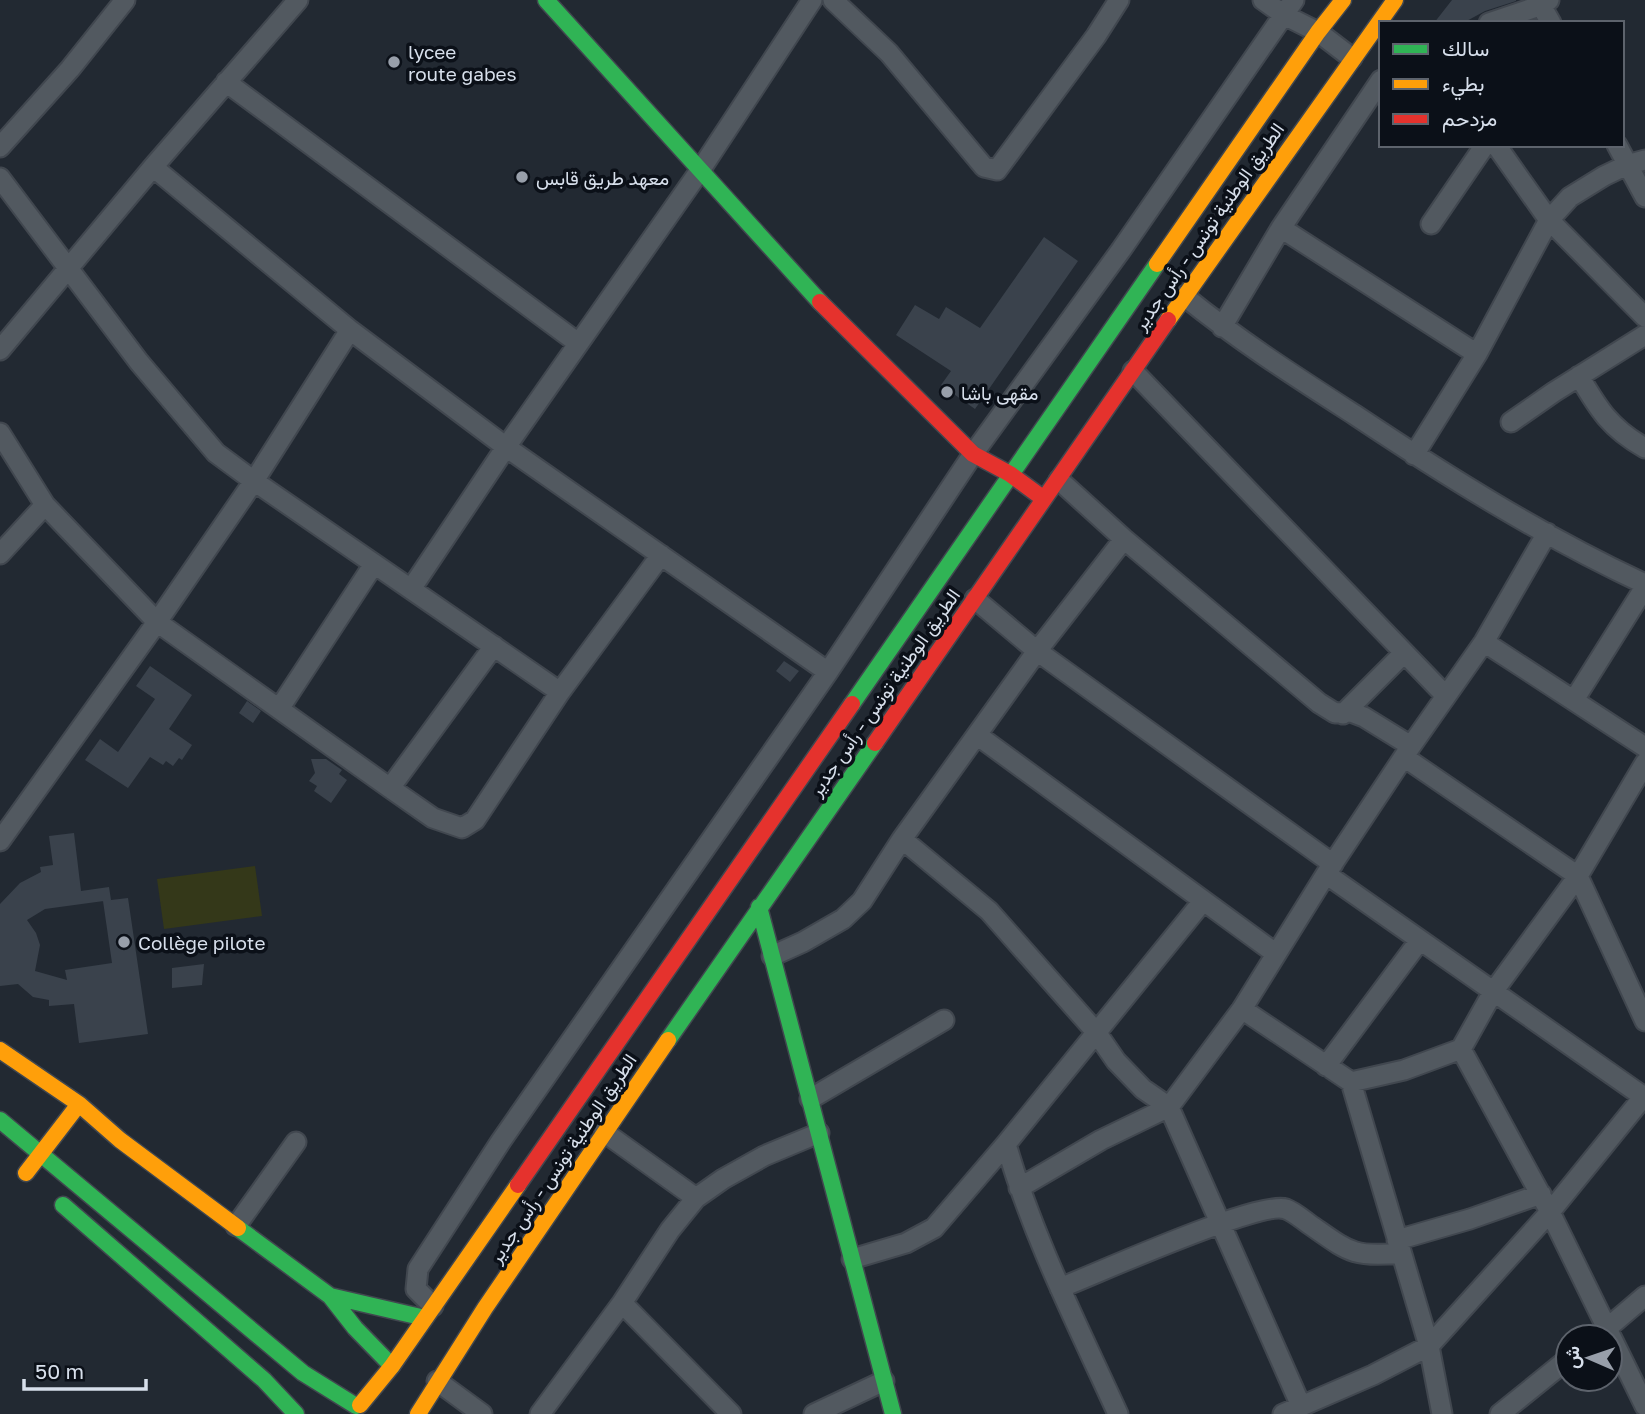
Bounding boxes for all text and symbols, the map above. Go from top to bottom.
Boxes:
legend [1379,21,1624,147]
text: سالك [1442,35,1489,61]
place label: lycee route gabes [408,40,517,85]
marker: lycee route gabes [386,54,402,70]
text: بطيء [1442,70,1485,101]
text: مزدحم [1442,105,1497,133]
street label: الطريق الوطنية تونس - رأس جدير [1127,118,1289,335]
place label: معهد طريق قابس [536,166,669,190]
marker: معهد طريق قابس [514,169,530,185]
place label: مقهى باشا [961,381,1038,405]
marker: مقهى باشا [939,384,955,400]
street label: الطريق الوطنية تونس - رأس جدير [803,584,965,801]
place label: Collège pilote [138,931,265,954]
marker: Collège pilote [116,934,132,950]
street label: الطريق الوطنية تونس - رأس جدير [483,1049,642,1268]
north arrow [1554,1323,1624,1393]
text: ش [1560,1345,1584,1369]
scale bar [24,1348,147,1392]
text: 50 m [35,1358,84,1384]

